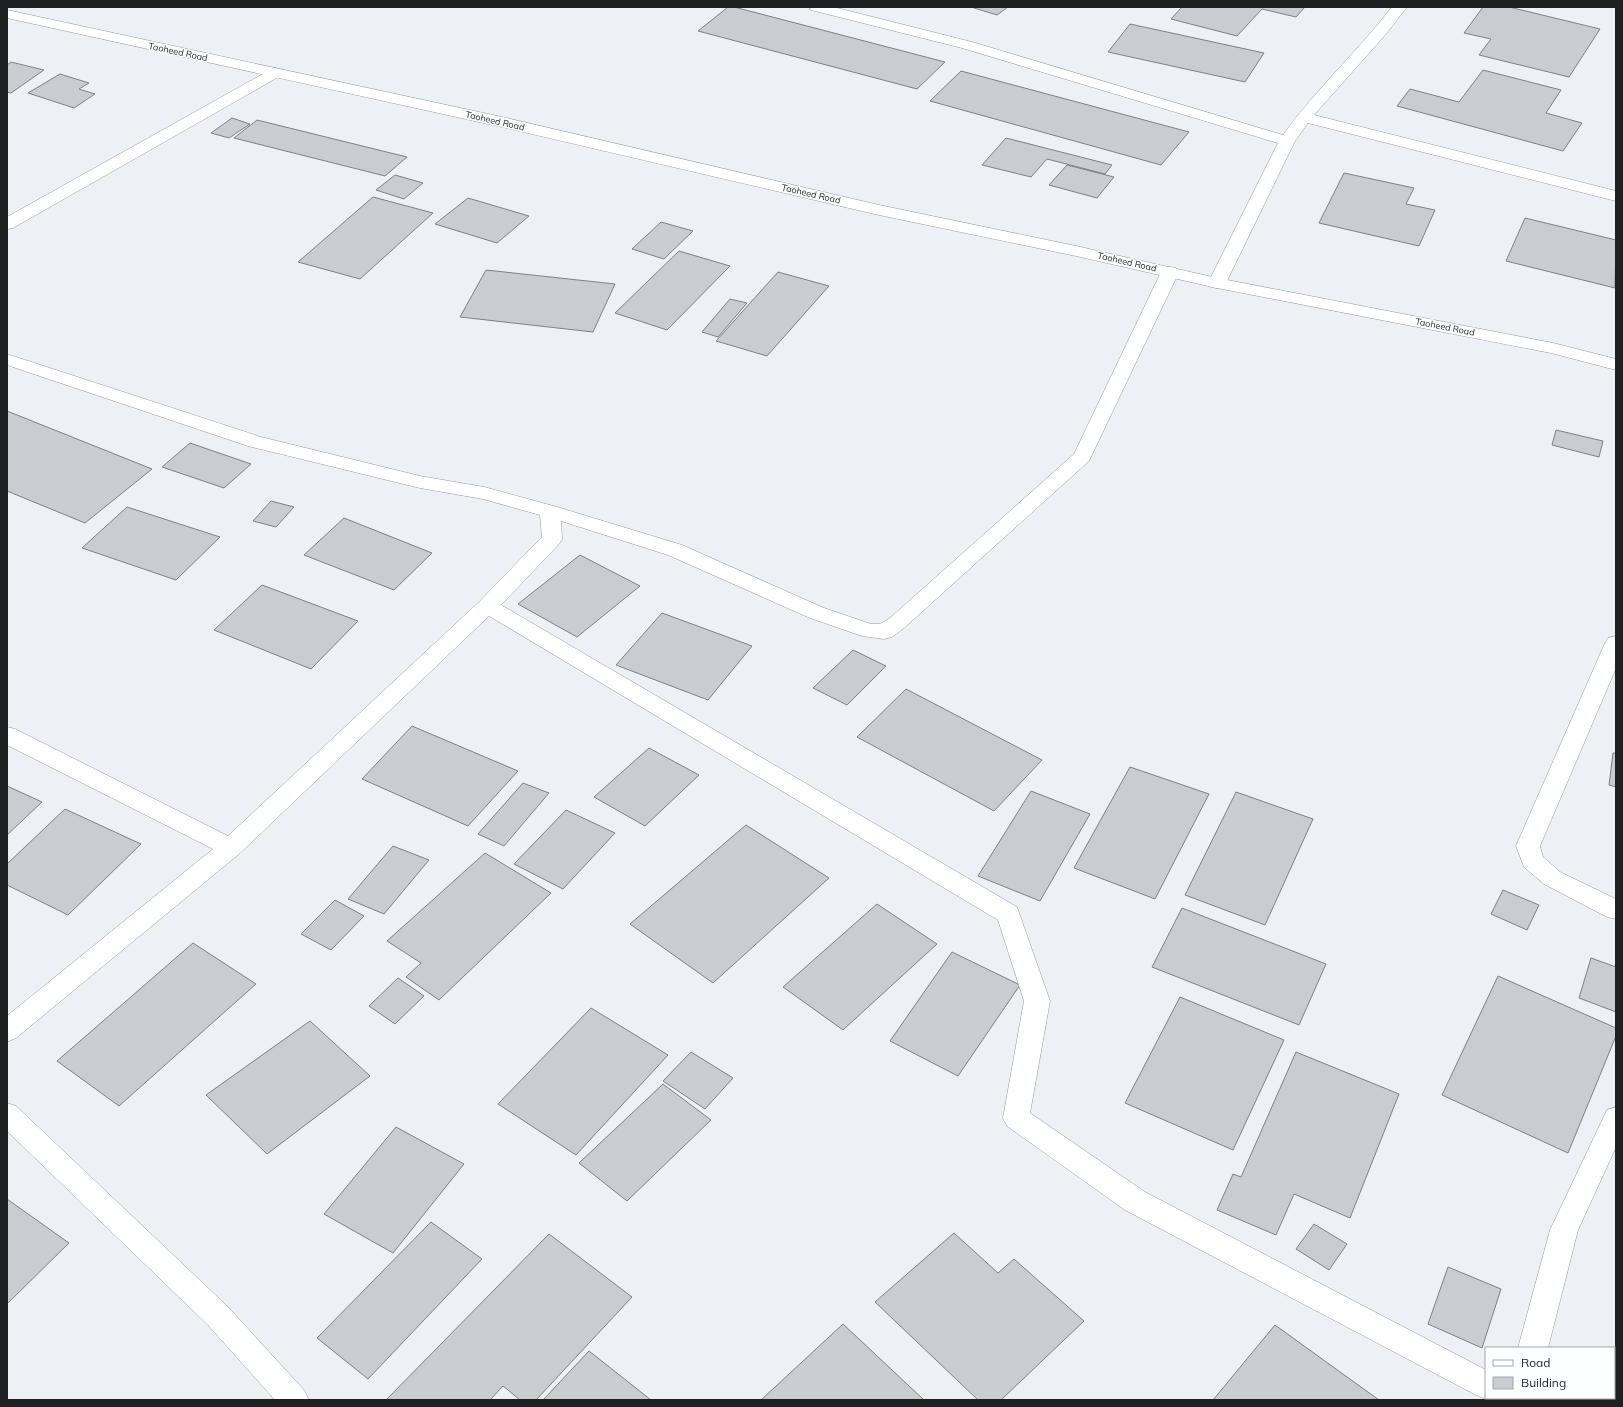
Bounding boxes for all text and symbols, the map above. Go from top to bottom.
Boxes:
street label: Taoheed Road [148,40,209,63]
street label: Taoheed Road [465,108,526,133]
street label: Taoheed Road [781,181,842,206]
street label: Taoheed Road [1097,249,1158,274]
street label: Taoheed Road [1415,315,1476,338]
legend [1485,1347,1615,1399]
text: Road [1521,1355,1550,1370]
text: Building [1521,1375,1566,1390]

